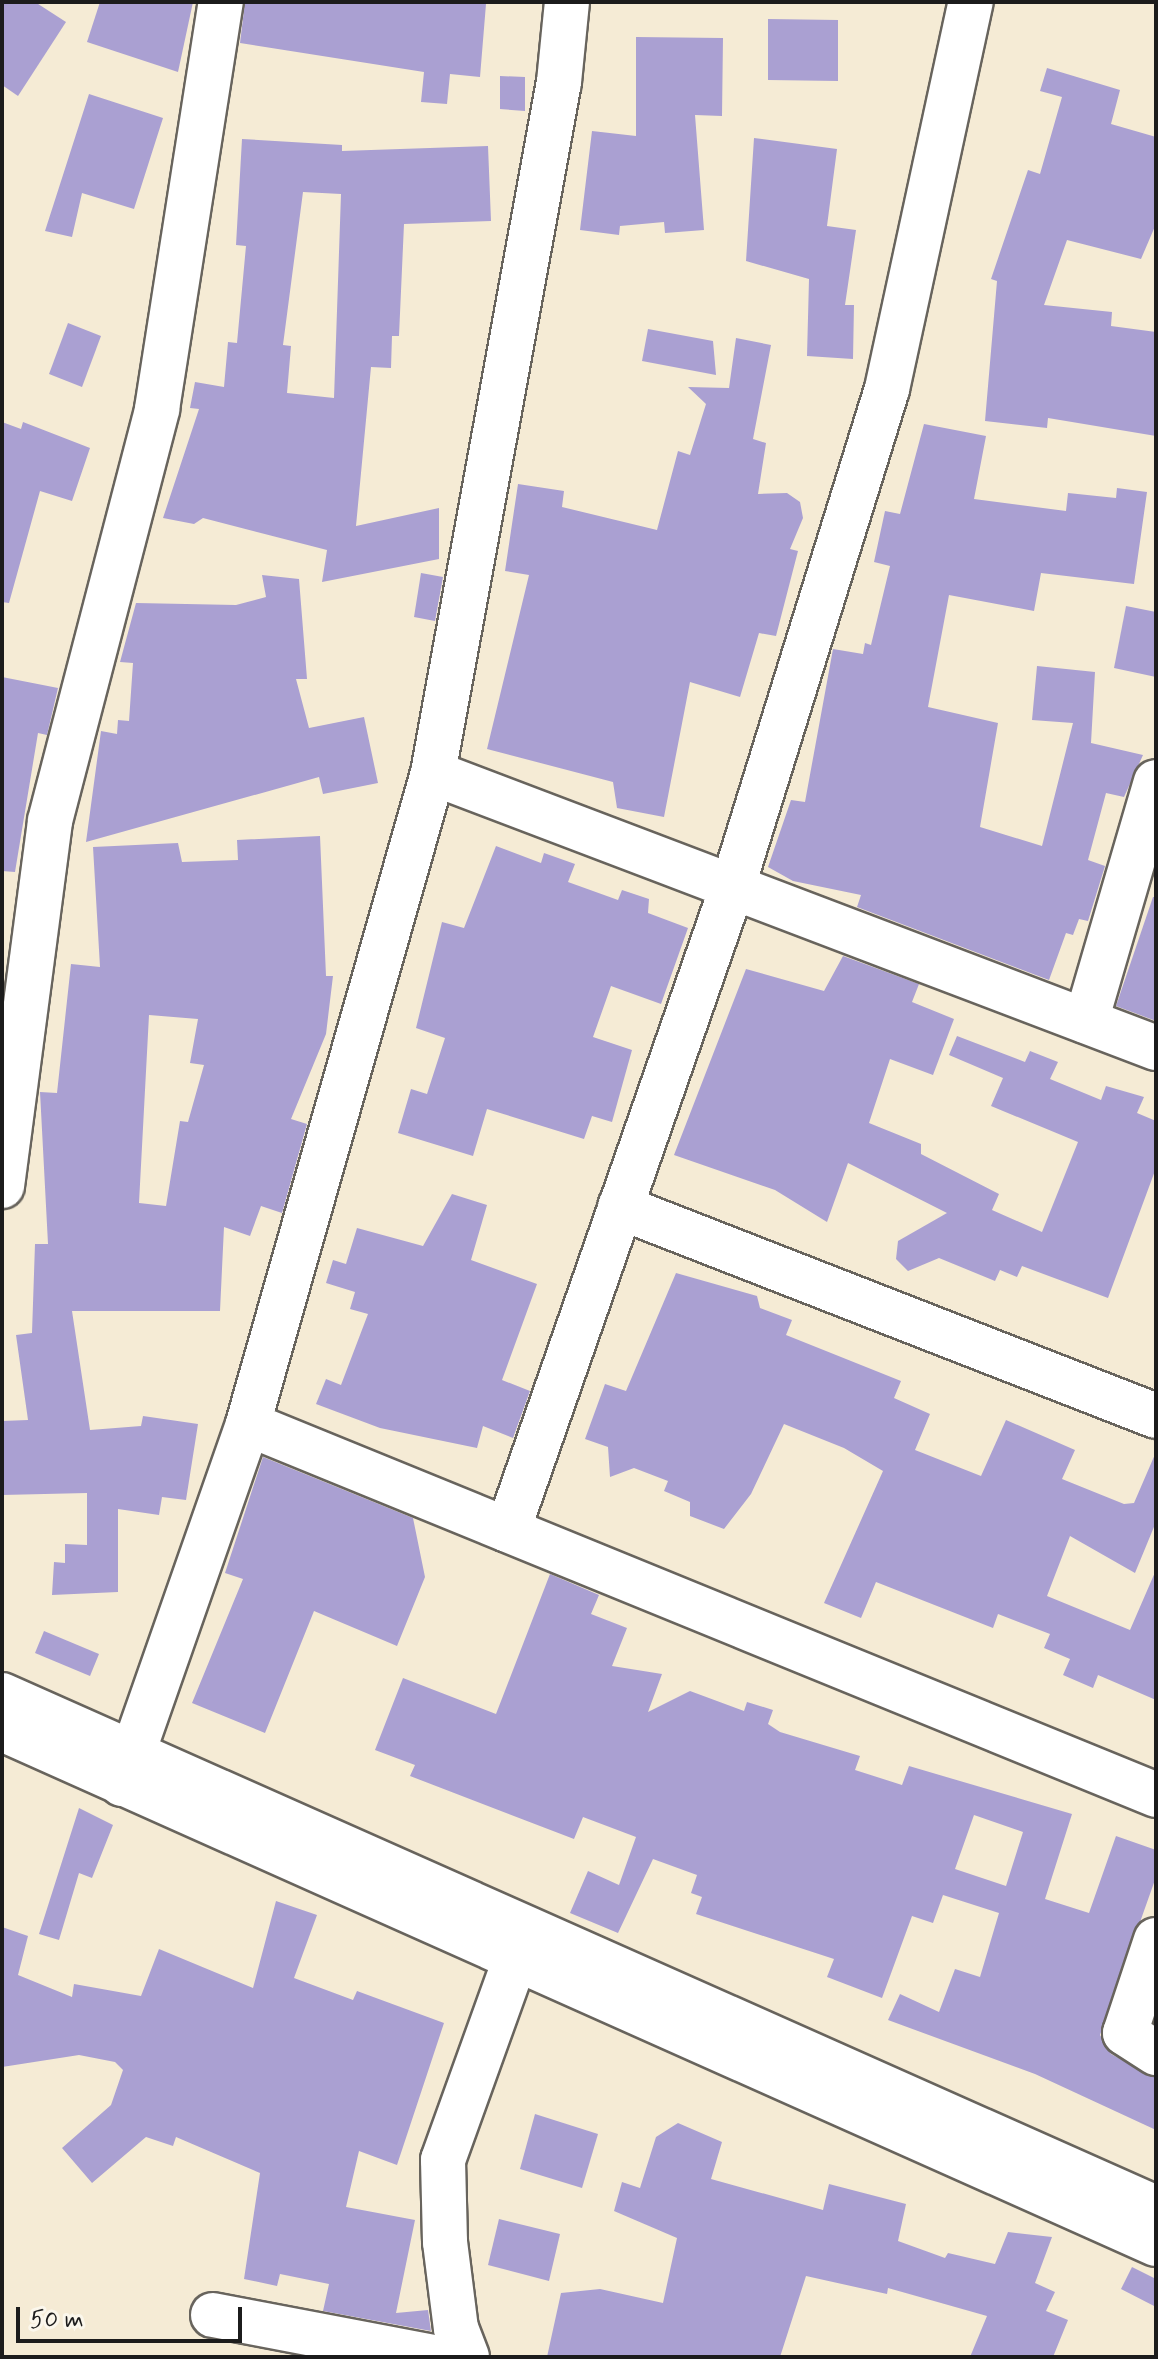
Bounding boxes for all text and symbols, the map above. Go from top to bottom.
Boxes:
scale bar [20,2291,246,2341]
text: 50 m [30,2305,84,2336]

